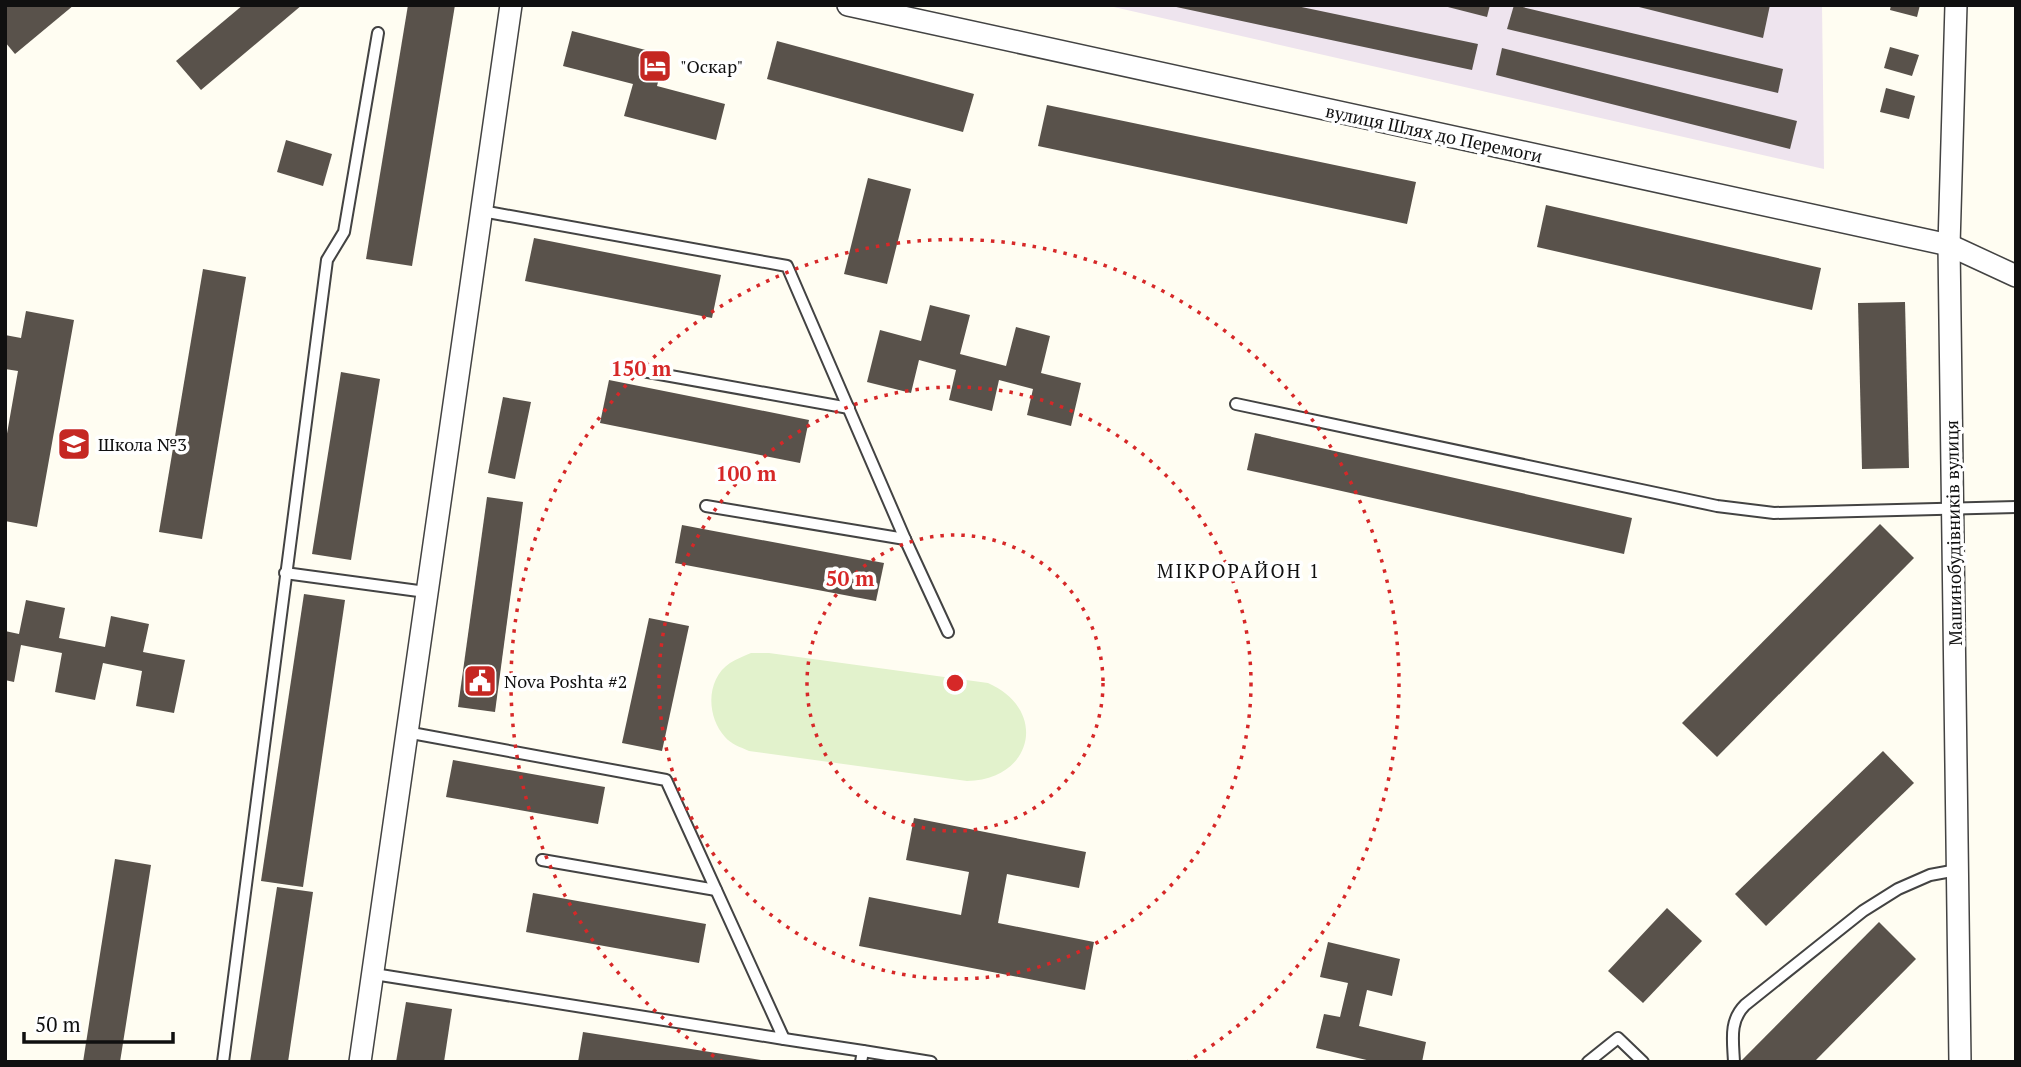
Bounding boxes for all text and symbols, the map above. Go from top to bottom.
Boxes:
hotel icon: "Оскар" [636,47,674,85]
place label: "Оскар" [680,54,743,78]
street label: вулиця Шлях до Перемоги [1323,98,1545,168]
text: 150 m [611,354,672,382]
street label: Машинобудівників вулиця [1939,420,1967,646]
school or university icon: Школа №3 [55,425,93,463]
place label: Школа №3 [98,432,187,456]
text: 100 m [716,459,777,487]
district label: МІКРОРАЙОН 1 [1157,558,1321,583]
text: 50 m [826,564,875,592]
public building icon: Nova Poshta #2 [461,662,499,700]
place label: Nova Poshta #2 [504,669,627,693]
centre of rings [943,671,967,695]
scale bar [24,1000,173,1044]
text: 50 m [35,1010,81,1038]

